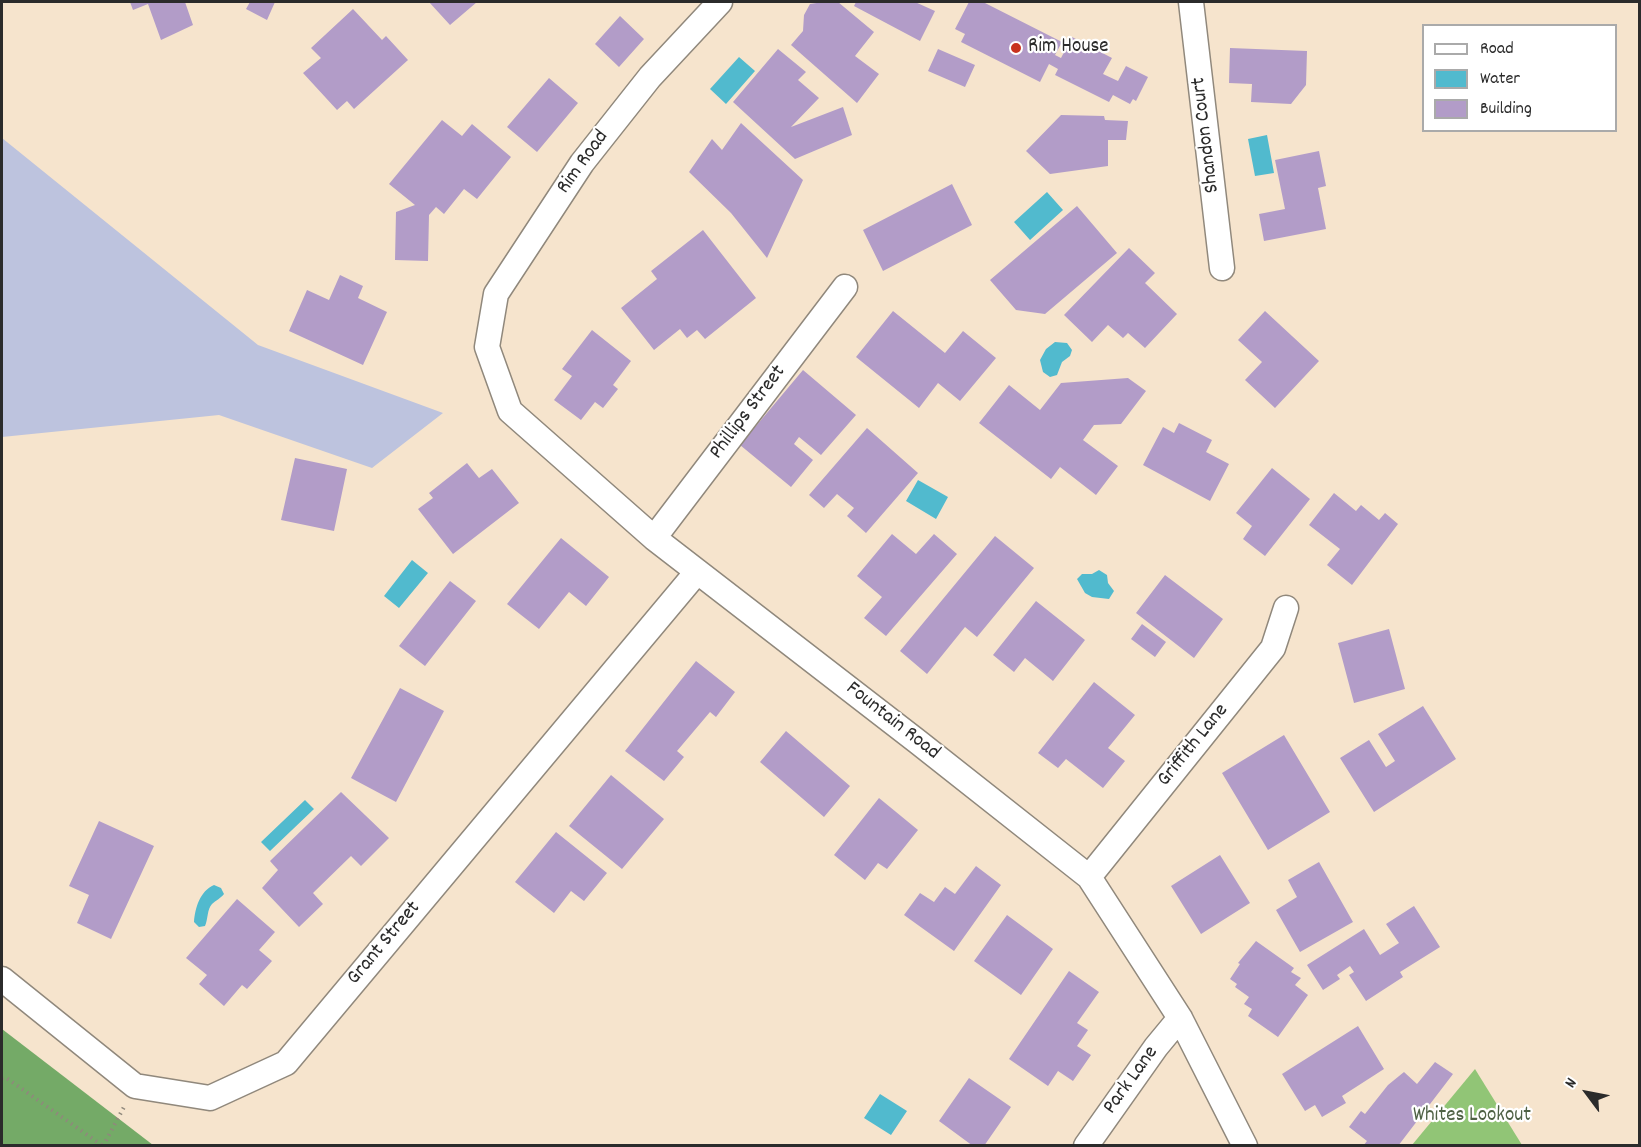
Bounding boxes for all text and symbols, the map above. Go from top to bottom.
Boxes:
legend [1422,24,1617,132]
place label: Rim House [1028,35,1109,61]
text: Road [1480,37,1514,62]
marker: Rim House [1009,41,1023,55]
text: Water [1480,67,1520,92]
street label: Shandon Court [1187,76,1227,194]
text: Building [1480,97,1532,122]
street label: Rim Road [552,126,616,200]
street label: Phillips Street [705,361,793,465]
street label: Fountain Road [840,677,944,767]
street label: Griffith Lane [1153,699,1235,793]
street label: Grant Street [343,897,427,991]
street label: Park Lane [1099,1042,1165,1120]
north arrow [1557,1063,1617,1123]
text: N [1559,1074,1583,1093]
park label: Whites Lookout [1413,1104,1531,1130]

